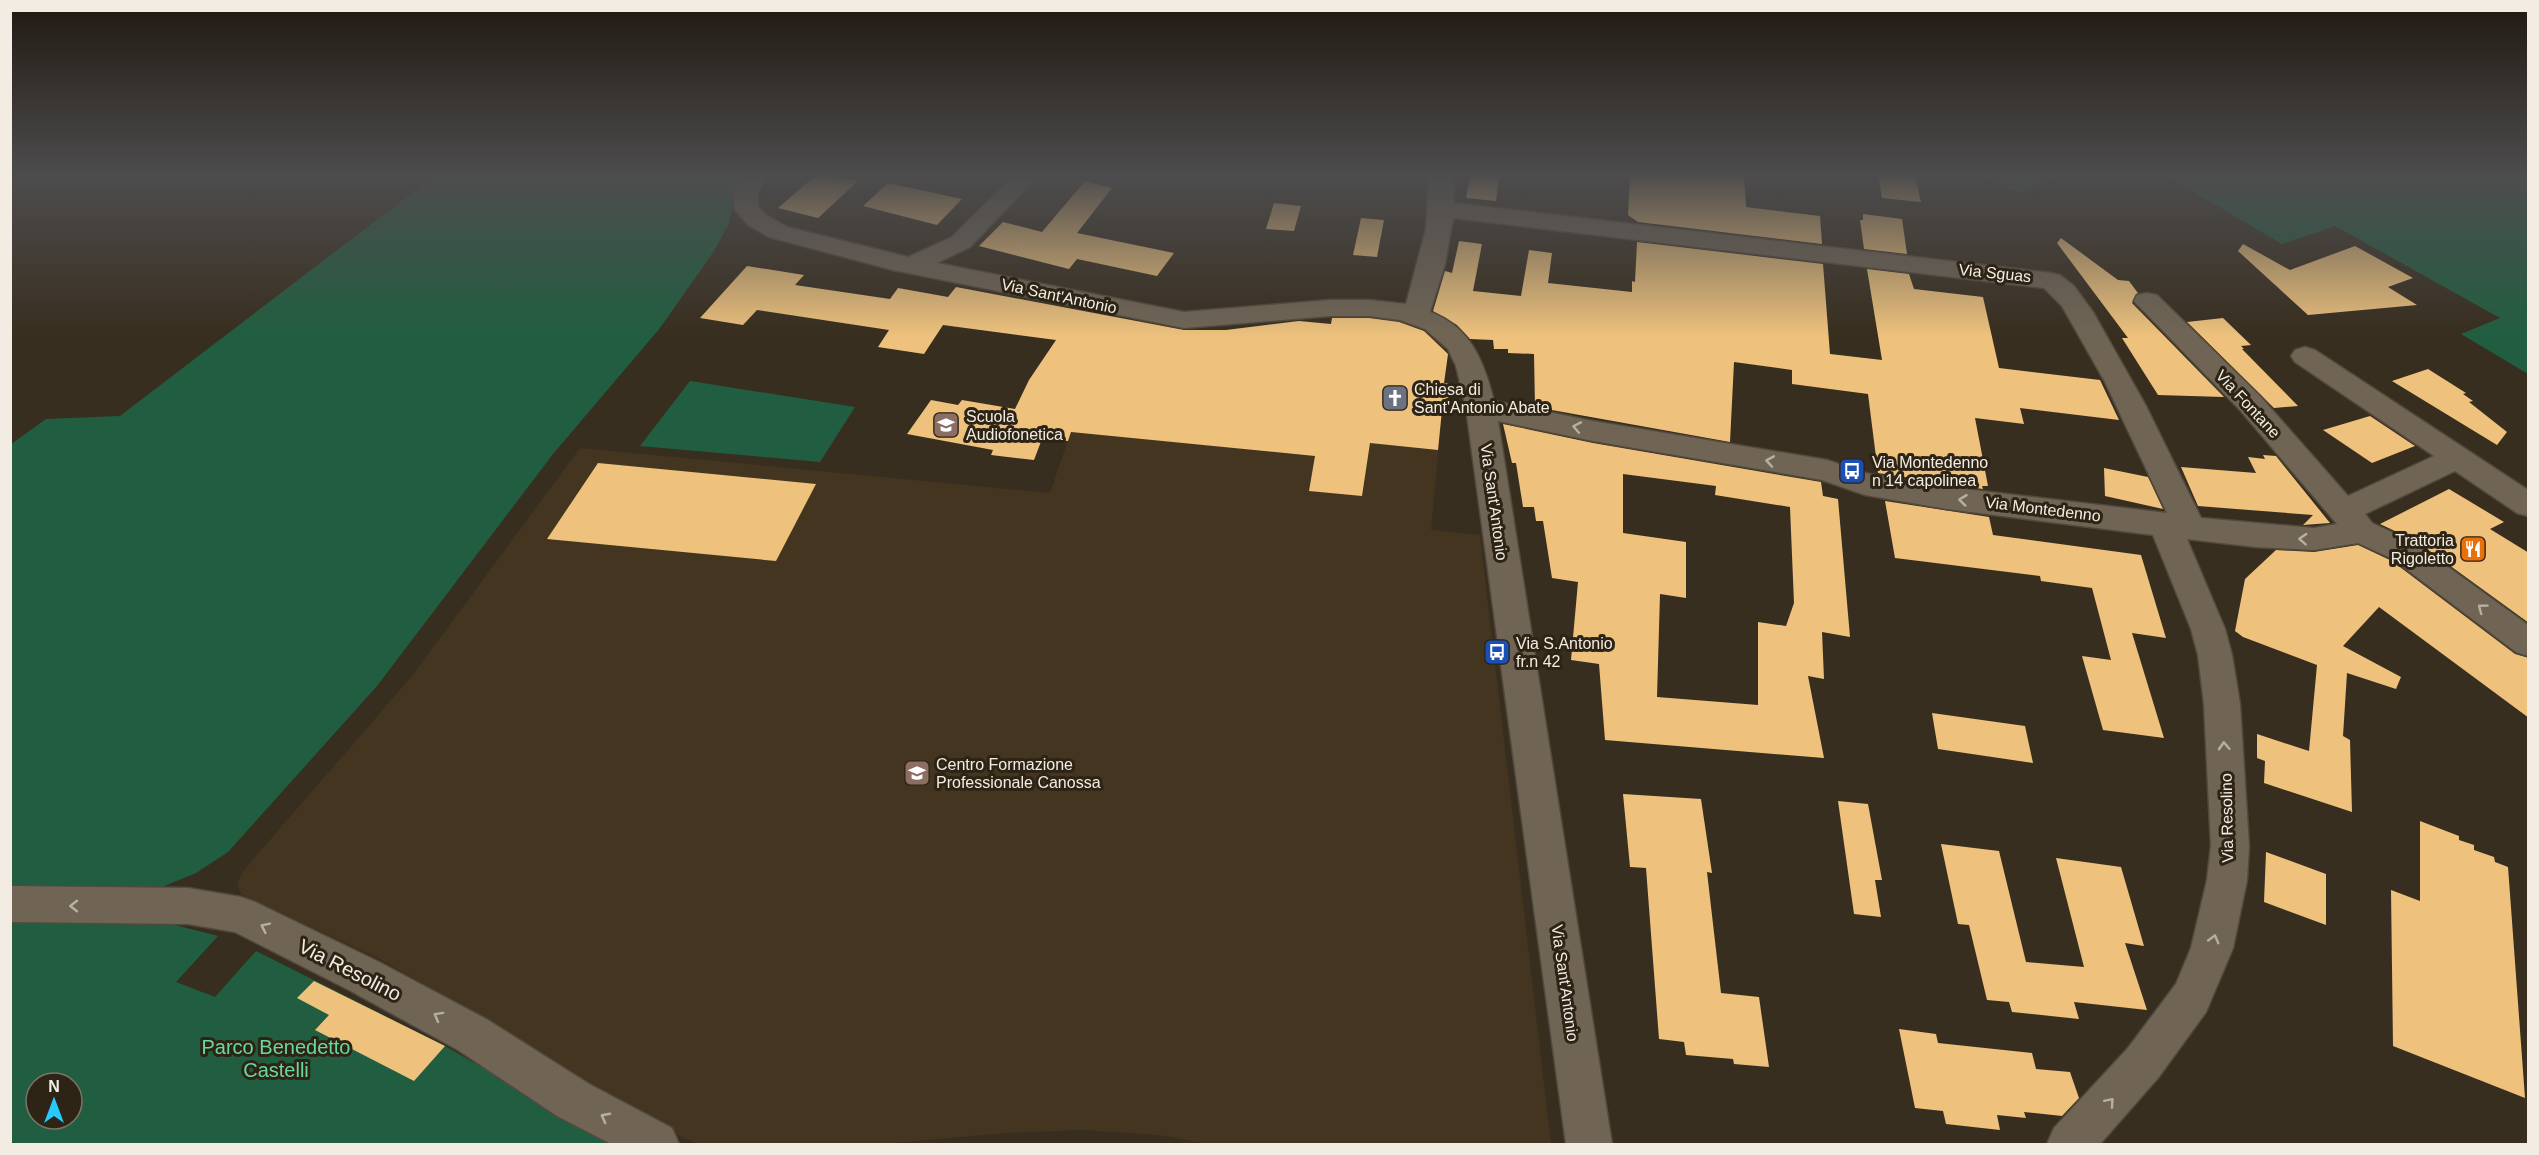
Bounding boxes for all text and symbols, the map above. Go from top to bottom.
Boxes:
street label: Via Sguas [1958,261,2032,285]
street label: Via Sant'Antonio [1000,275,1118,317]
street label: Via Fontane [2212,367,2284,441]
place label: Chiesa di Sant'Antonio Abate [1414,381,1550,416]
church icon: Chiesa di Sant'Antonio Abate [1380,383,1410,413]
place label: Scuola Audiofonetica [966,408,1063,443]
school or university icon: Scuola Audiofonetica [931,410,961,440]
one-way arrow [1573,422,1583,435]
street label: Via Sant'Antonio [1477,443,1511,561]
place label: Via Montedenno n 14 capolinea [1872,454,1988,489]
one-way arrow [1765,455,1774,467]
bus stop icon: Via Montedenno n 14 capolinea [1837,456,1867,486]
street label: Via Montedenno [1984,493,2102,525]
one-way arrow [1959,494,1968,506]
one-way arrow [2299,532,2308,545]
place label: Trattoria Rigoletto [2391,532,2454,567]
restaurant icon: Trattoria Rigoletto [2458,534,2488,564]
one-way arrow [2477,605,2488,616]
place label: Via S.Antonio fr.n 42 [1516,635,1613,670]
bus stop icon: Via S.Antonio fr.n 42 [1482,637,1512,667]
one-way arrow [2218,742,2231,751]
place label: Centro Formazione Professionale Canossa [936,756,1101,791]
school or university icon: Centro Formazione Professionale Canossa [902,758,932,788]
street label: Via Resolino [2218,773,2236,863]
one-way arrow [69,900,78,913]
one-way arrow [260,922,271,934]
street label: Via Sant'Antonio [1548,924,1582,1042]
street label: Via Resolino [295,935,405,1005]
one-way arrow [2206,935,2219,945]
one-way arrow [434,1012,444,1023]
park label: Parco Benedetto Castelli [202,1036,351,1081]
north arrow [24,1071,84,1131]
text: N [48,1078,60,1095]
one-way arrow [2103,1098,2114,1109]
one-way arrow [601,1113,611,1124]

